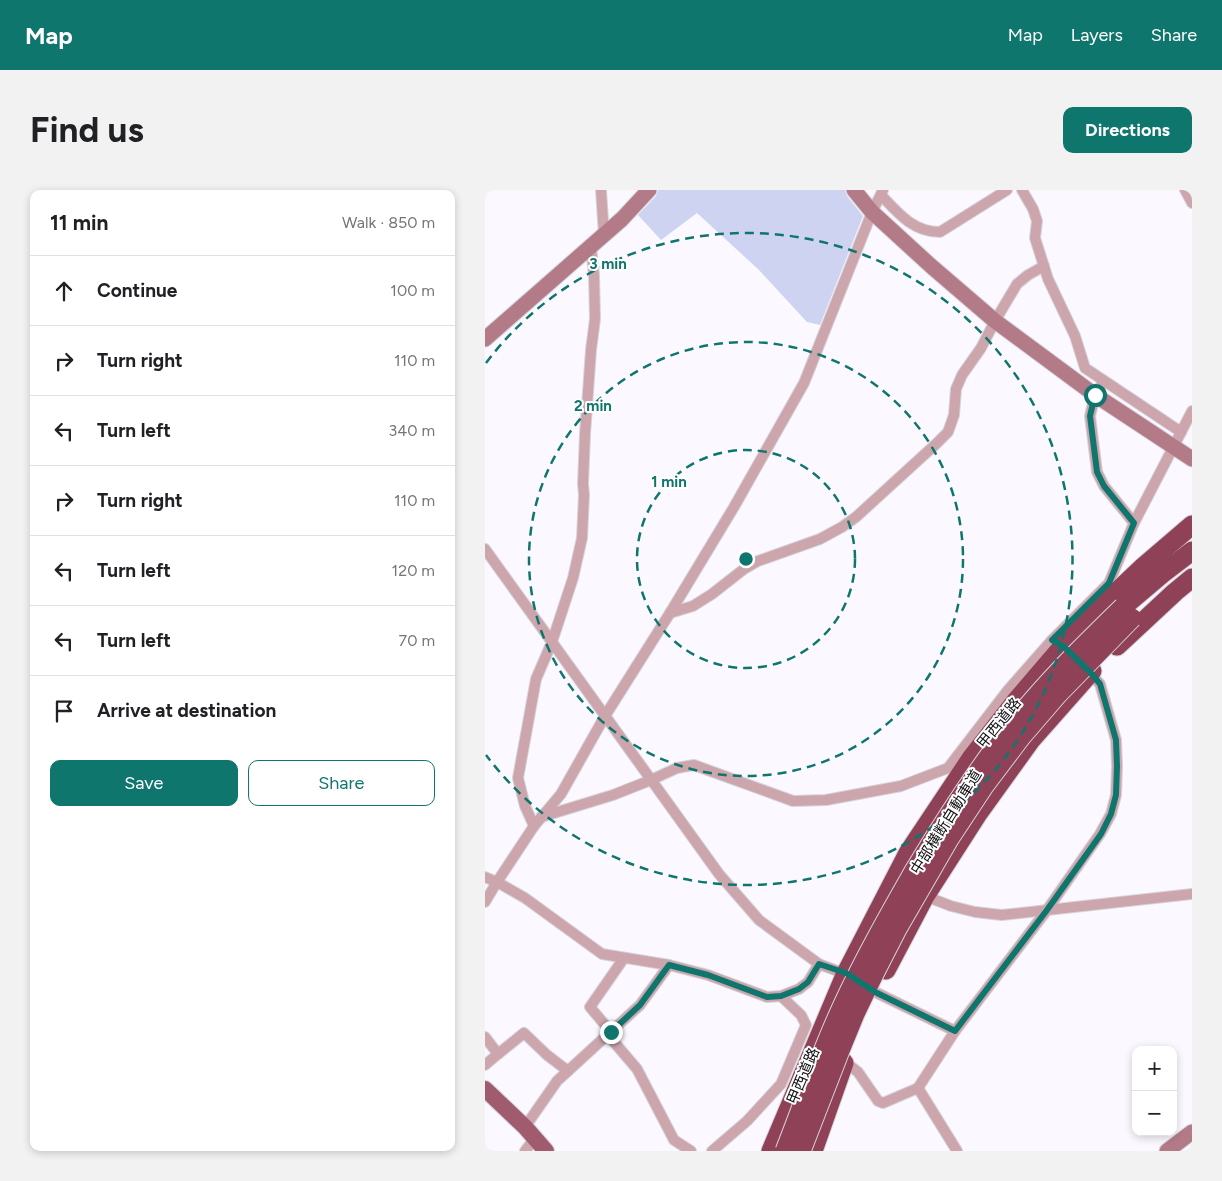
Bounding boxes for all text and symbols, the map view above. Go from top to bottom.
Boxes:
text: Map [25,21,73,50]
text: Map [1008,24,1043,46]
text: Layers [1071,24,1123,46]
text: Share [1151,24,1197,46]
button: Directions [1063,107,1192,153]
text: Find us [30,109,144,151]
text: 11 min [50,210,108,235]
text: Walk · 850 m [342,213,435,232]
text: 3 min [589,255,627,273]
icon: ahead [50,277,78,305]
text: Continue [97,279,177,302]
text: 100 m [390,281,435,300]
icon: right [50,347,78,375]
text: Turn right [97,349,183,372]
text: 110 m [394,351,435,370]
route start [1084,384,1107,407]
text: 2 min [574,397,612,415]
icon: left [50,417,78,445]
text: Turn left [97,419,171,442]
text: 340 m [389,421,435,440]
text: 1 min [651,473,687,491]
icon: right [50,487,78,515]
text: Turn right [97,489,183,512]
text: 110 m [394,491,435,510]
centre of rings [737,550,755,568]
icon: left [50,557,78,585]
text: Turn left [97,559,171,582]
text: 120 m [392,561,435,580]
icon: left [50,627,78,655]
text: Turn left [97,629,171,652]
text: 70 m [399,631,435,650]
street label: 甲西道路 [973,694,1025,752]
icon: arrive [50,697,78,725]
text: Arrive at destination [97,699,276,722]
button: Save [50,760,238,806]
button: Share [248,760,435,806]
street label: 中部横断自動車道 [907,766,985,878]
route end [600,1021,623,1044]
street label: 甲西道路 [783,1045,823,1107]
map controls [1132,1046,1177,1136]
button: + [1132,1046,1177,1091]
button: − [1132,1091,1177,1136]

